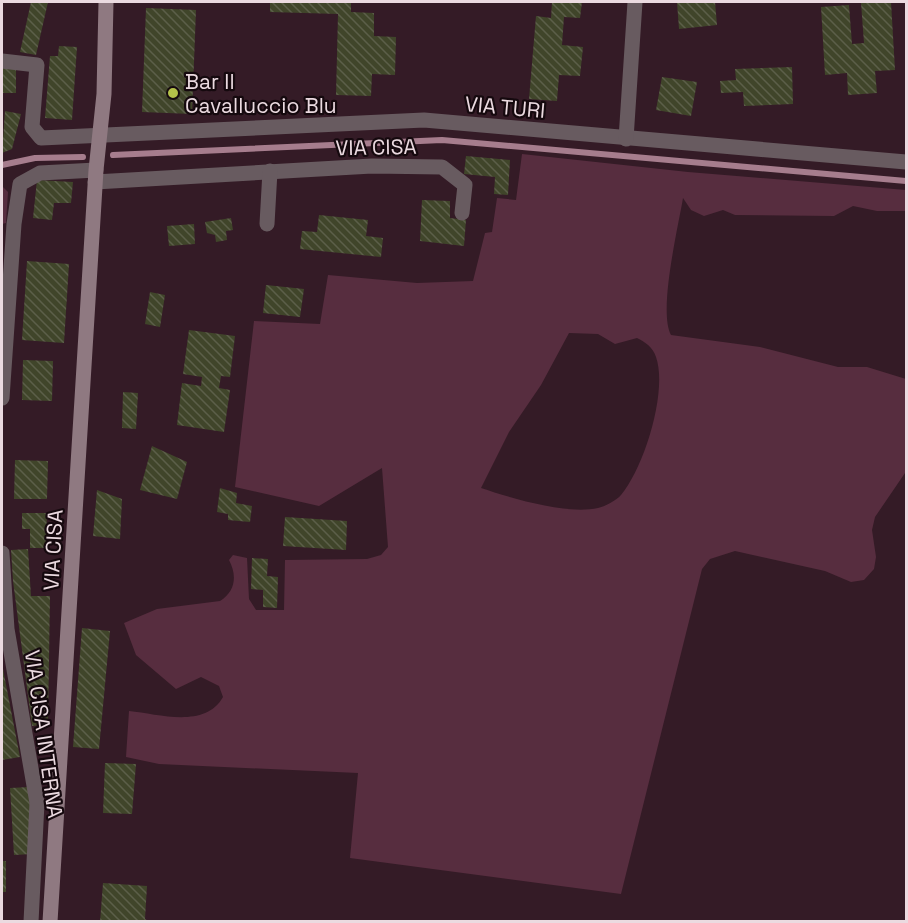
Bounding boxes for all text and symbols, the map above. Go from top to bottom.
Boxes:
place label: Bar Il Cavalluccio Blu [185,68,337,119]
marker: Bar Il Cavalluccio Blu [166,86,180,100]
street label: VIA TURI [464,90,546,124]
street label: VIA CISA [335,133,417,161]
street label: VIA CISA [37,509,69,591]
street label: VIA CISA INTERNA [19,648,69,820]

